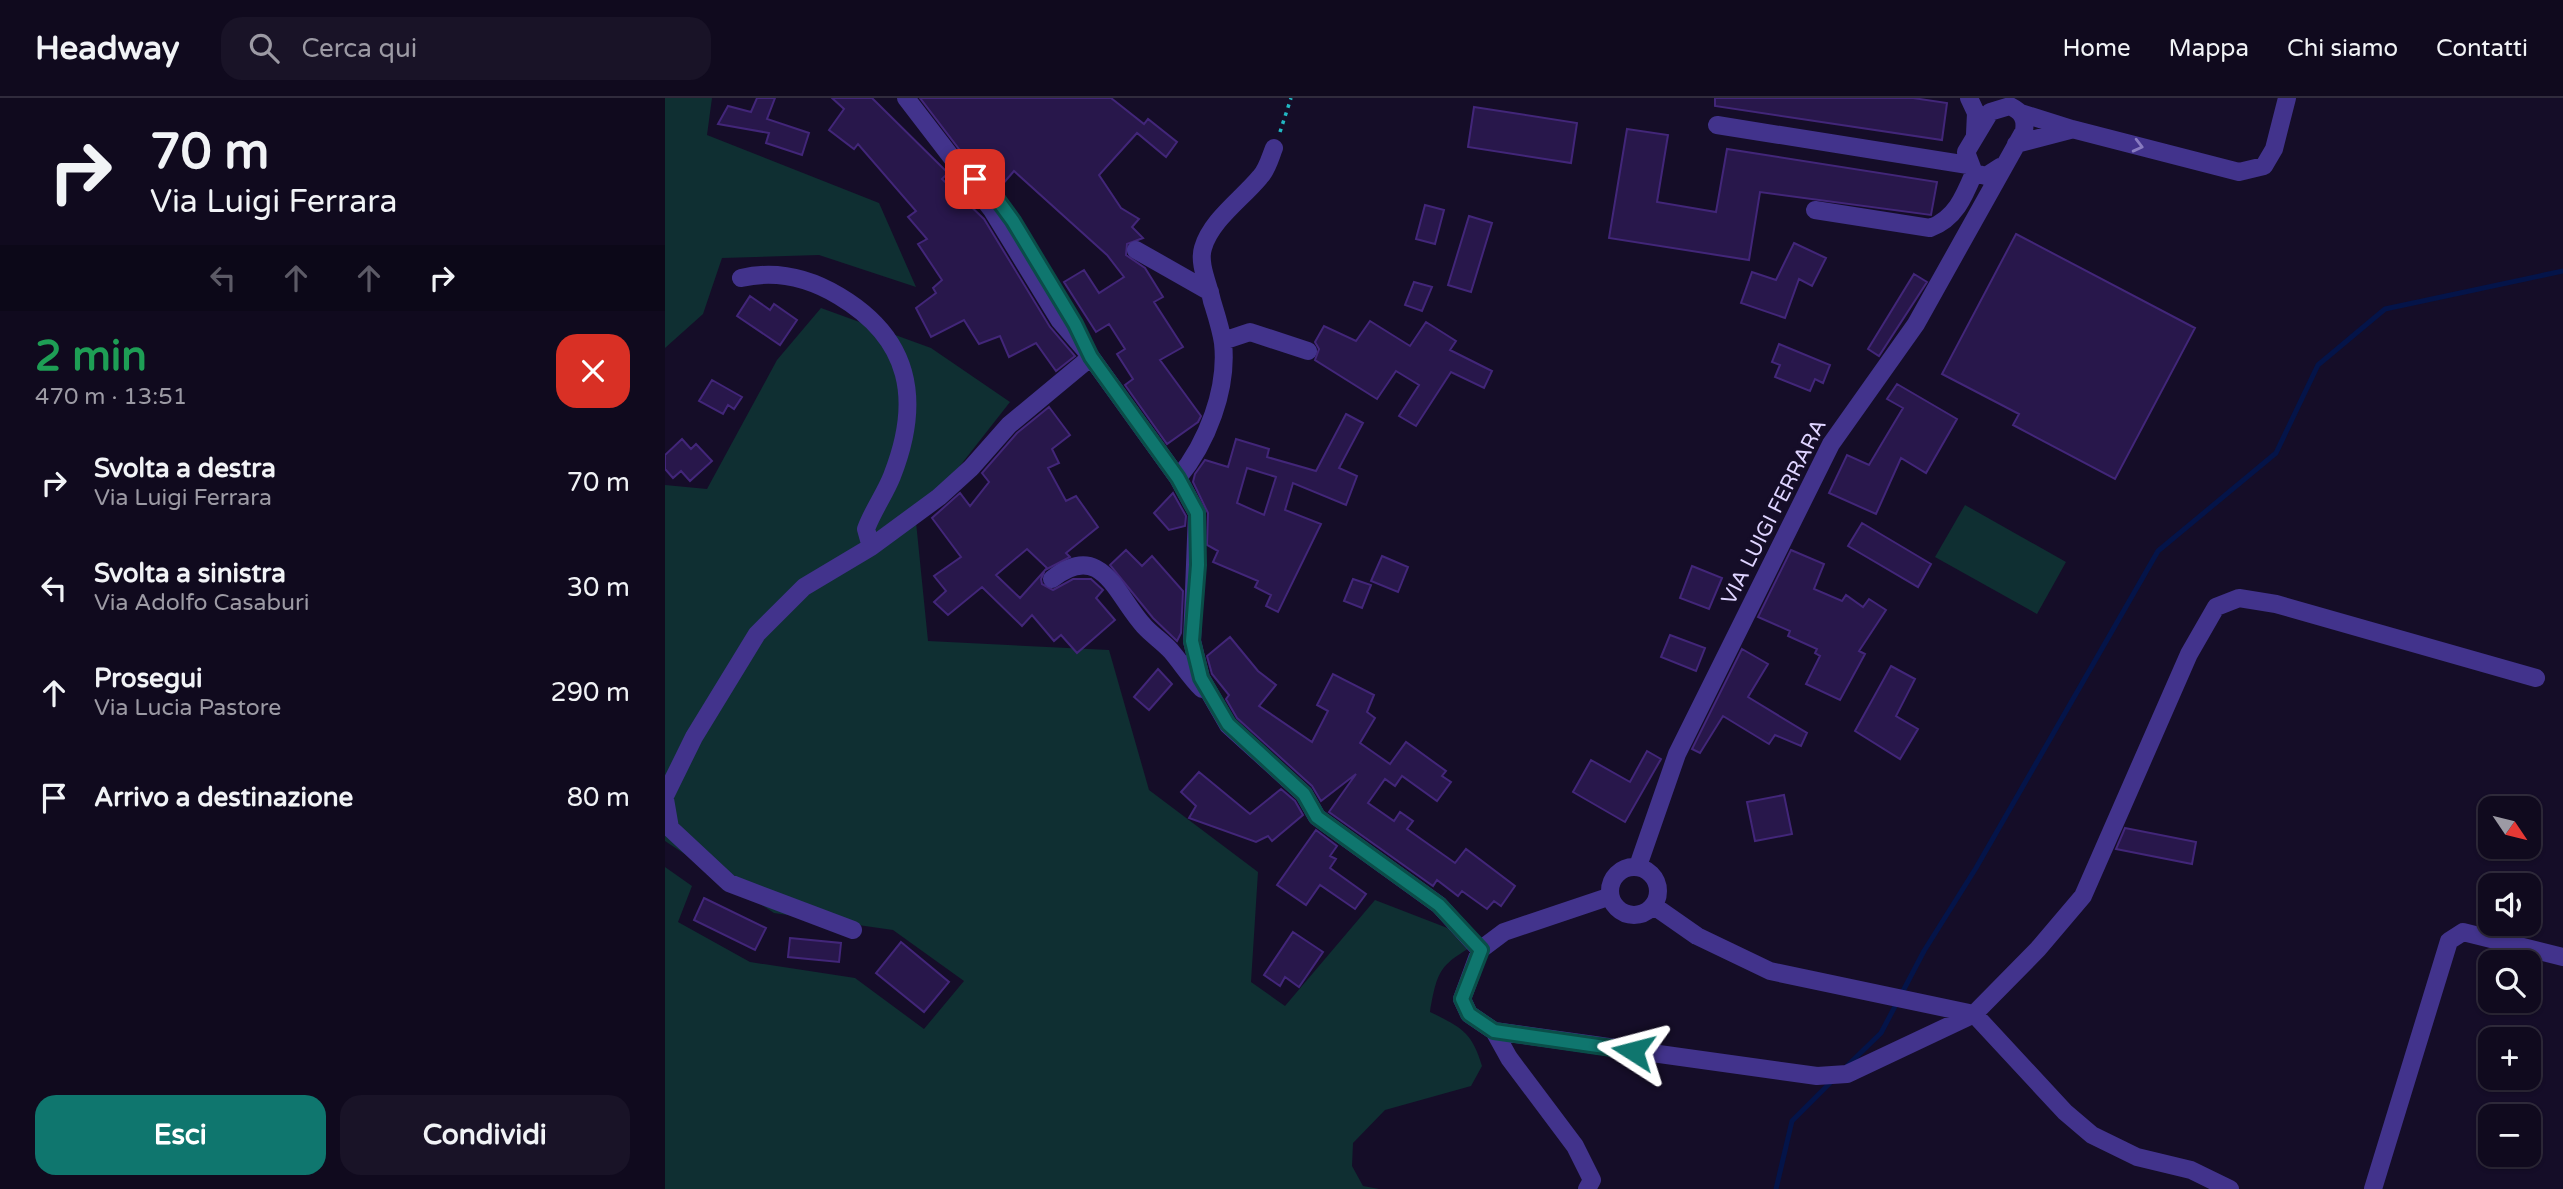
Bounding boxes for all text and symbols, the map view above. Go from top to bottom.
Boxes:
search box [221,17,711,80]
text: Headway [35,29,179,68]
icon: search [245,29,283,67]
text: Cerca qui [301,33,417,64]
text: Home [2063,34,2131,63]
text: Mappa [2169,34,2249,63]
text: Chi siamo [2287,34,2398,63]
text: Contatti [2436,34,2528,63]
text: 70 m [150,123,269,182]
icon: right [35,126,126,217]
one-way arrow [2132,138,2144,153]
pin [945,149,1005,209]
icon: arrive [956,160,994,198]
text: Via Luigi Ferrara [150,183,398,221]
icon: left [204,259,242,297]
icon: ahead [277,259,315,297]
icon: ahead [350,259,388,297]
icon: right [423,259,461,297]
text: 2 min [35,331,147,382]
button: close [556,334,630,408]
text: 470 m · 13:51 [35,383,187,411]
street label: VIA LUIGI FERRARA [1716,415,1832,609]
text: Svolta a destra [94,453,276,484]
icon: right [35,464,73,502]
text: 70 m [567,467,630,498]
text: Via Luigi Ferrara [94,484,272,512]
text: Svolta a sinistra [94,558,286,589]
icon: left [35,569,73,607]
text: 30 m [567,572,630,603]
text: Via Adolfo Casaburi [94,589,310,617]
text: Prosegui [94,663,203,694]
icon: ahead [35,674,73,712]
text: 290 m [550,677,630,708]
text: Via Lucia Pastore [94,694,281,722]
icon: arrive [35,779,73,817]
text: Arrivo a destinazione [94,782,353,813]
text: 80 m [567,782,630,813]
north arrow [2478,796,2541,859]
map controls [2478,796,2541,1167]
button: sound [2478,873,2541,936]
button: search [2478,950,2541,1013]
position arrow [1596,1014,1670,1088]
button: + [2478,1027,2541,1090]
button: Esci [35,1095,326,1175]
button: Condividi [340,1095,630,1175]
button: − [2478,1104,2541,1167]

